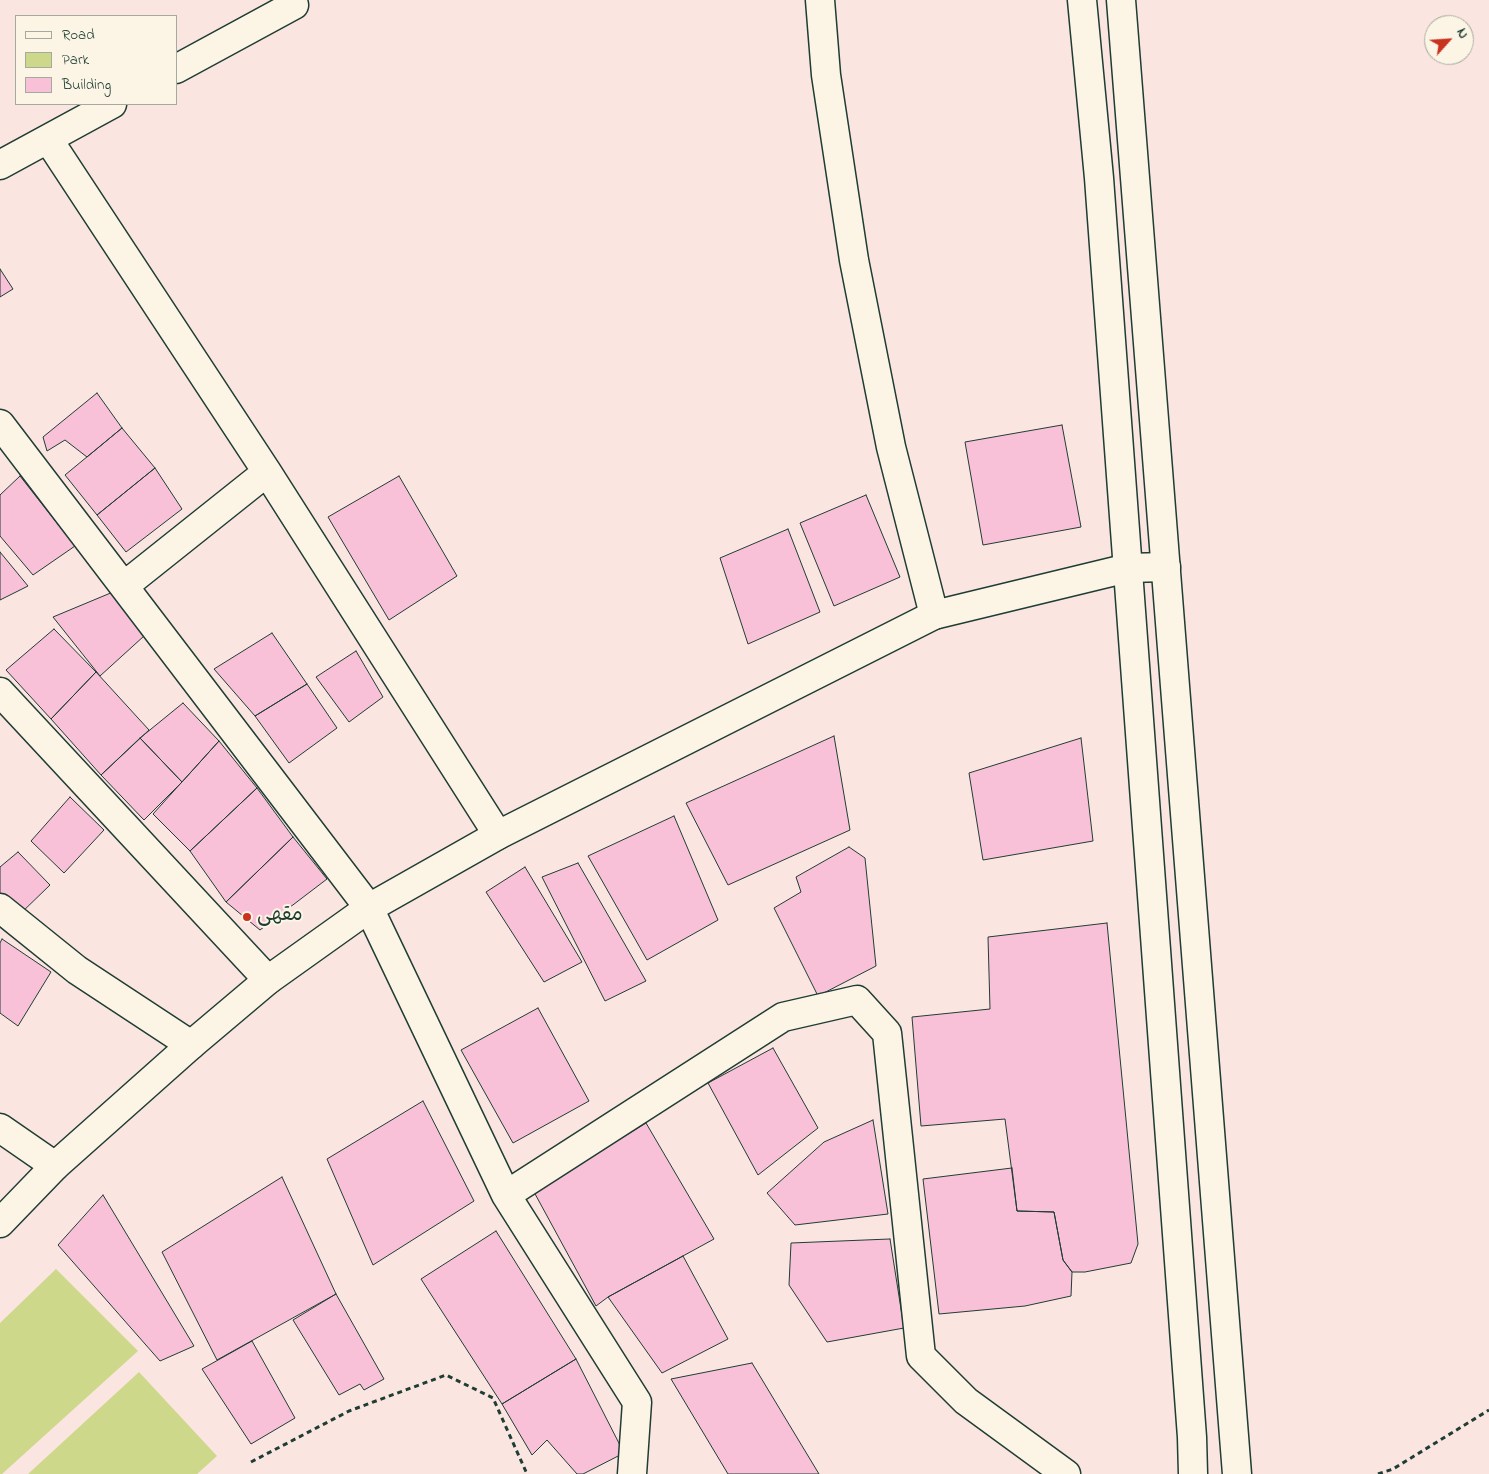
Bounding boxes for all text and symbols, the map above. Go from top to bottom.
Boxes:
legend [15,15,178,105]
north arrow [1424,15,1474,65]
text: Road [62,24,95,46]
text: N [1451,25,1474,42]
text: Park [62,49,89,71]
text: Building [62,74,111,96]
place label: مقهى [257,905,303,929]
marker: مقهى [241,911,253,923]

